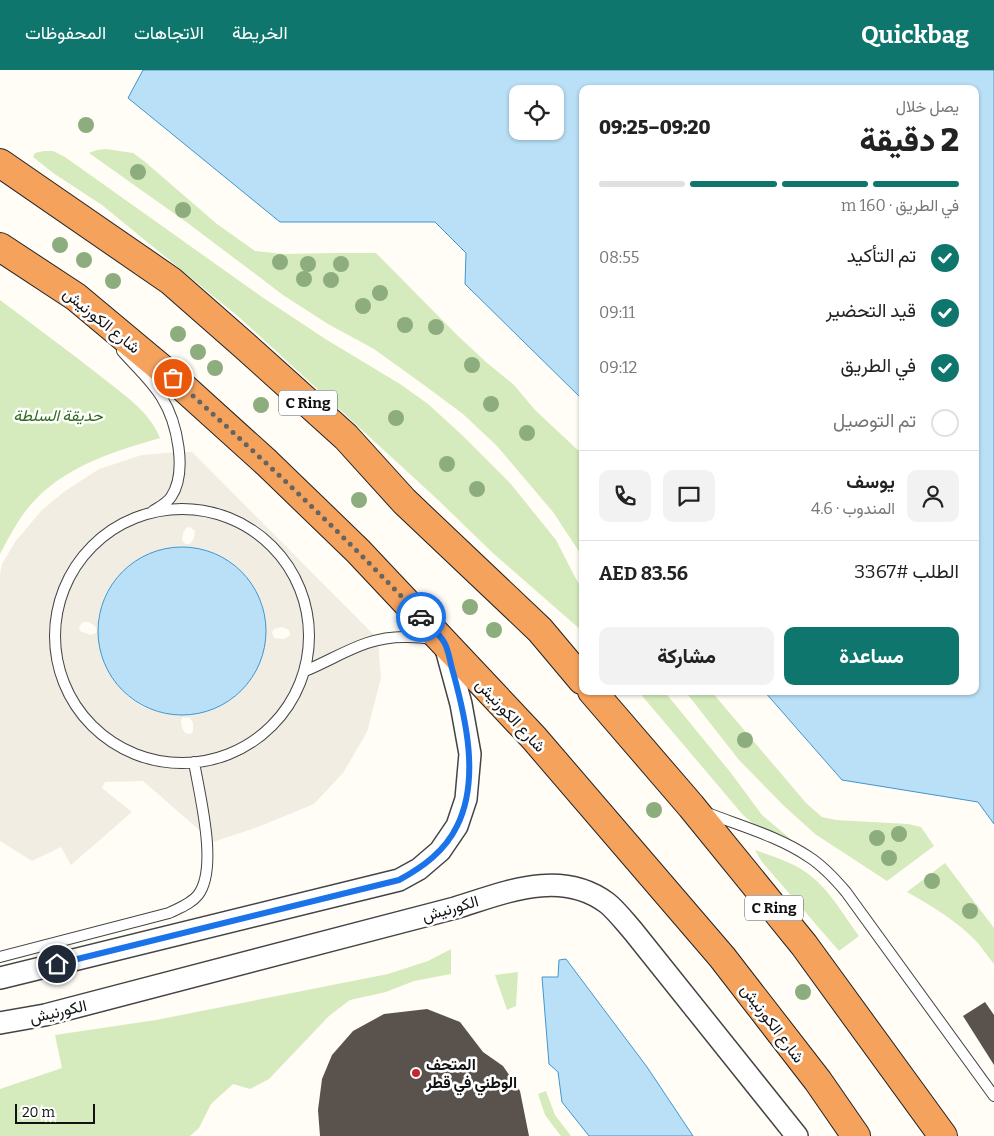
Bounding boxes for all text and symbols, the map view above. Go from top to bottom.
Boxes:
text: Quickbag [861,21,969,49]
text: المحفوظات [25,22,106,44]
text: الاتجاهات [134,22,204,44]
text: الخريطة [232,22,288,44]
map controls [509,85,564,140]
button: locate [509,85,564,140]
text: يصل خلال [896,97,959,116]
text: 09:20–09:25 [599,116,710,139]
text: 2 دقيقة [859,121,959,159]
text: في الطريق · 160 m [841,196,959,215]
text: تم التأكيد [847,244,916,267]
icon: check [931,244,959,272]
text: 08:55 [599,248,639,267]
street label: شارع الكورنيش [58,284,144,359]
text: قيد التحضير [826,299,916,322]
icon: check [931,299,959,327]
text: 09:11 [599,303,635,322]
text: في الطريق [841,354,916,377]
icon: check [931,354,959,382]
pin [152,357,194,399]
text: 09:12 [599,358,637,377]
icon: bag [159,364,187,392]
road number: C Ring [279,390,337,416]
park label: حديقة السلطة [13,406,104,425]
text: تم التوصيل [833,409,916,432]
button: phone [599,470,651,522]
button: chat [663,470,715,522]
text: يوسف [846,470,895,493]
button: person [907,470,959,522]
text: المندوب · 4.6 [811,499,895,518]
text: الطلب #3367 [854,560,959,583]
text: AED 83.56 [599,562,688,585]
courier [396,592,446,642]
icon: car [407,603,435,631]
button: مشاركة [599,627,774,685]
button: مساعدة [784,627,959,685]
street label: شارع الكورنيش [470,675,549,757]
street label: الكورنيش [420,891,481,927]
road number: C Ring [745,896,803,920]
pin [36,943,78,985]
icon: home [43,950,71,978]
street label: شارع الكورنيش [735,980,808,1068]
street label: الكورنيش [28,996,89,1028]
place label: المتحف الوطني في قطر [425,1055,517,1096]
marker: المتحف الوطني في قطر [410,1067,422,1079]
scale bar [15,1101,95,1124]
text: 20 m [22,1104,55,1121]

